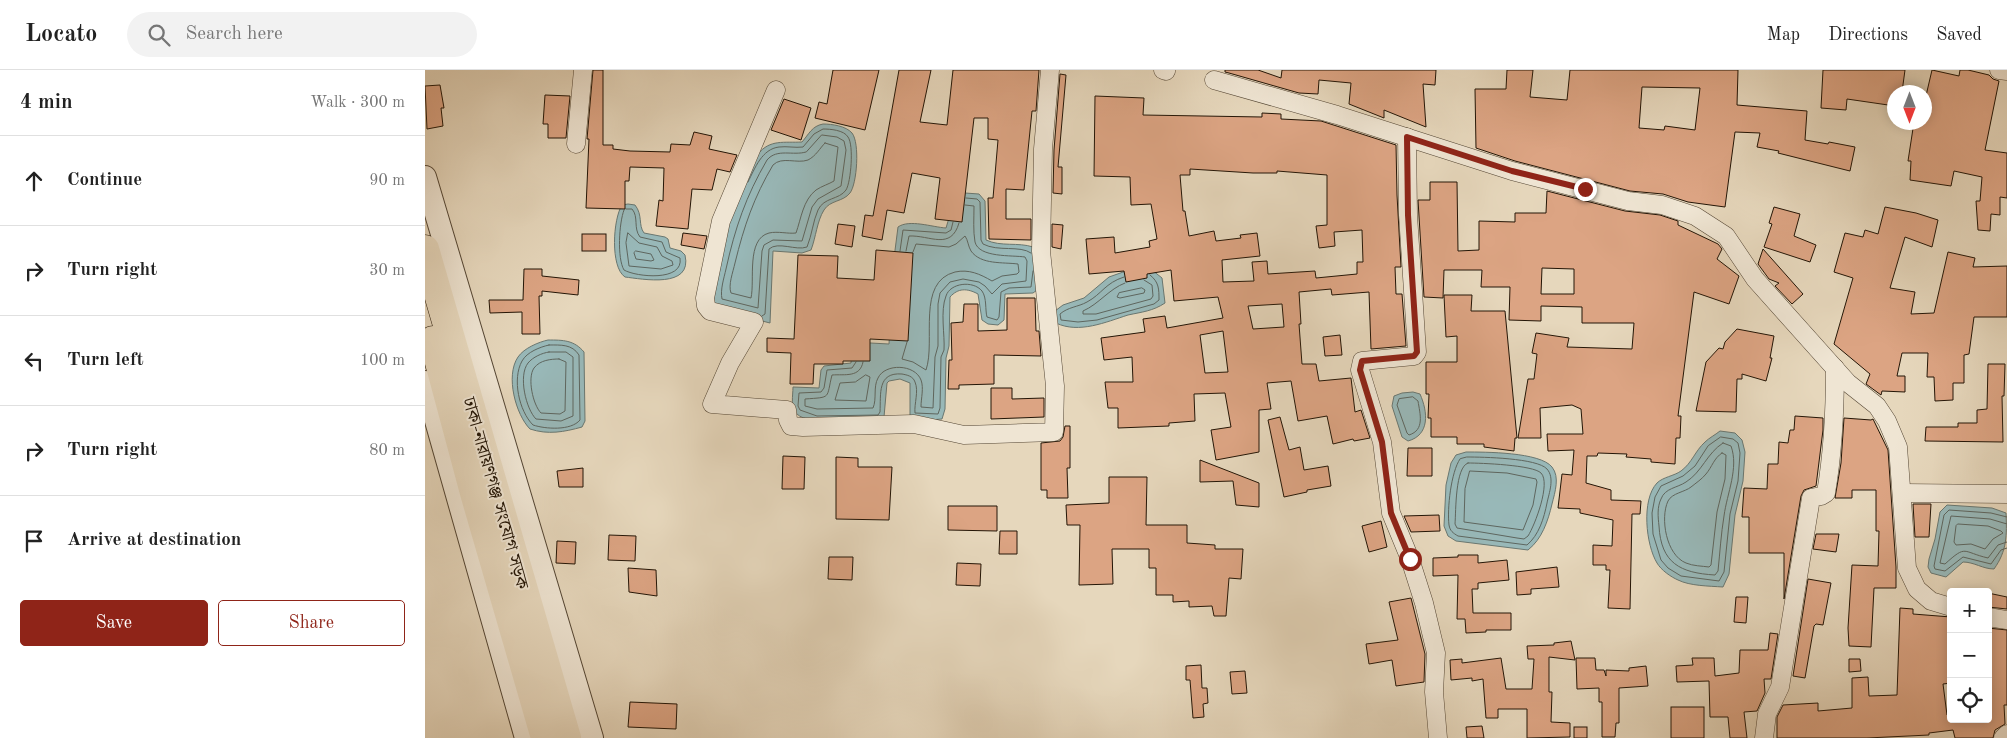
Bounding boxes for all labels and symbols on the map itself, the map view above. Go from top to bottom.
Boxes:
north arrow [1887,85,1932,130]
route end [1574,178,1597,201]
street label: ঢাকা-নারায়ণগঞ্জ সংযোগ সড়ক [459,394,531,592]
route start [1399,548,1422,571]

